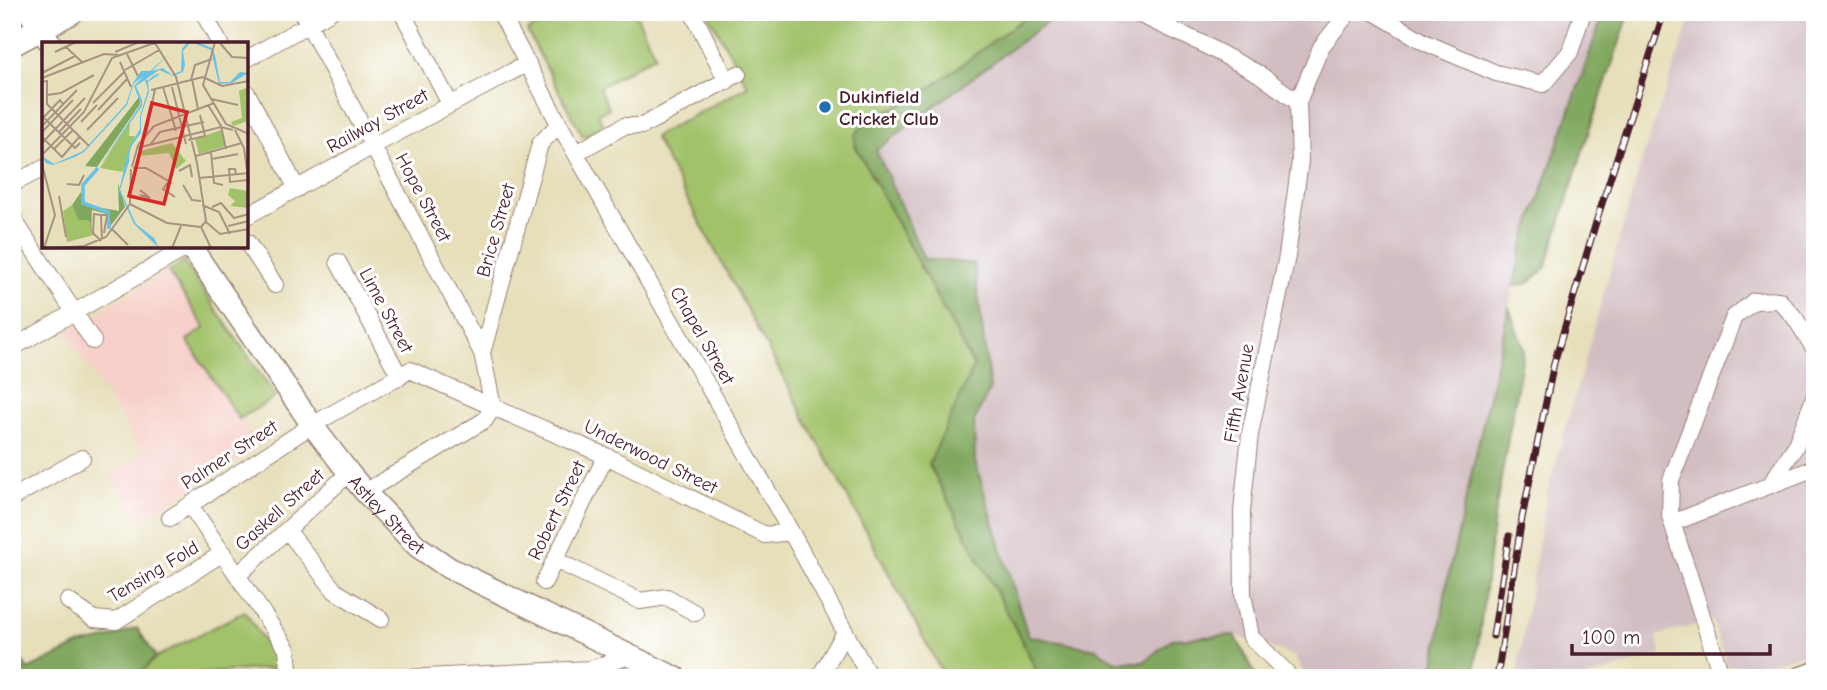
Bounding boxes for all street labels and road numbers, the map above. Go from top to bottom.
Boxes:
street label: Railway Street [323,84,433,158]
street label: Hope Street [391,149,456,246]
street label: Brice Street [472,180,520,280]
street label: Lime Street [355,264,418,357]
street label: Chapel Street [665,283,739,389]
street label: Fifth Avenue [1219,342,1259,445]
street label: Palmer Street [177,415,282,494]
street label: Underwood Street [580,415,721,499]
street label: Robert Street [523,457,591,564]
street label: Gaskell Street [231,464,329,555]
street label: Astley Street [344,471,429,560]
street label: Tensing Fold [104,536,203,607]

